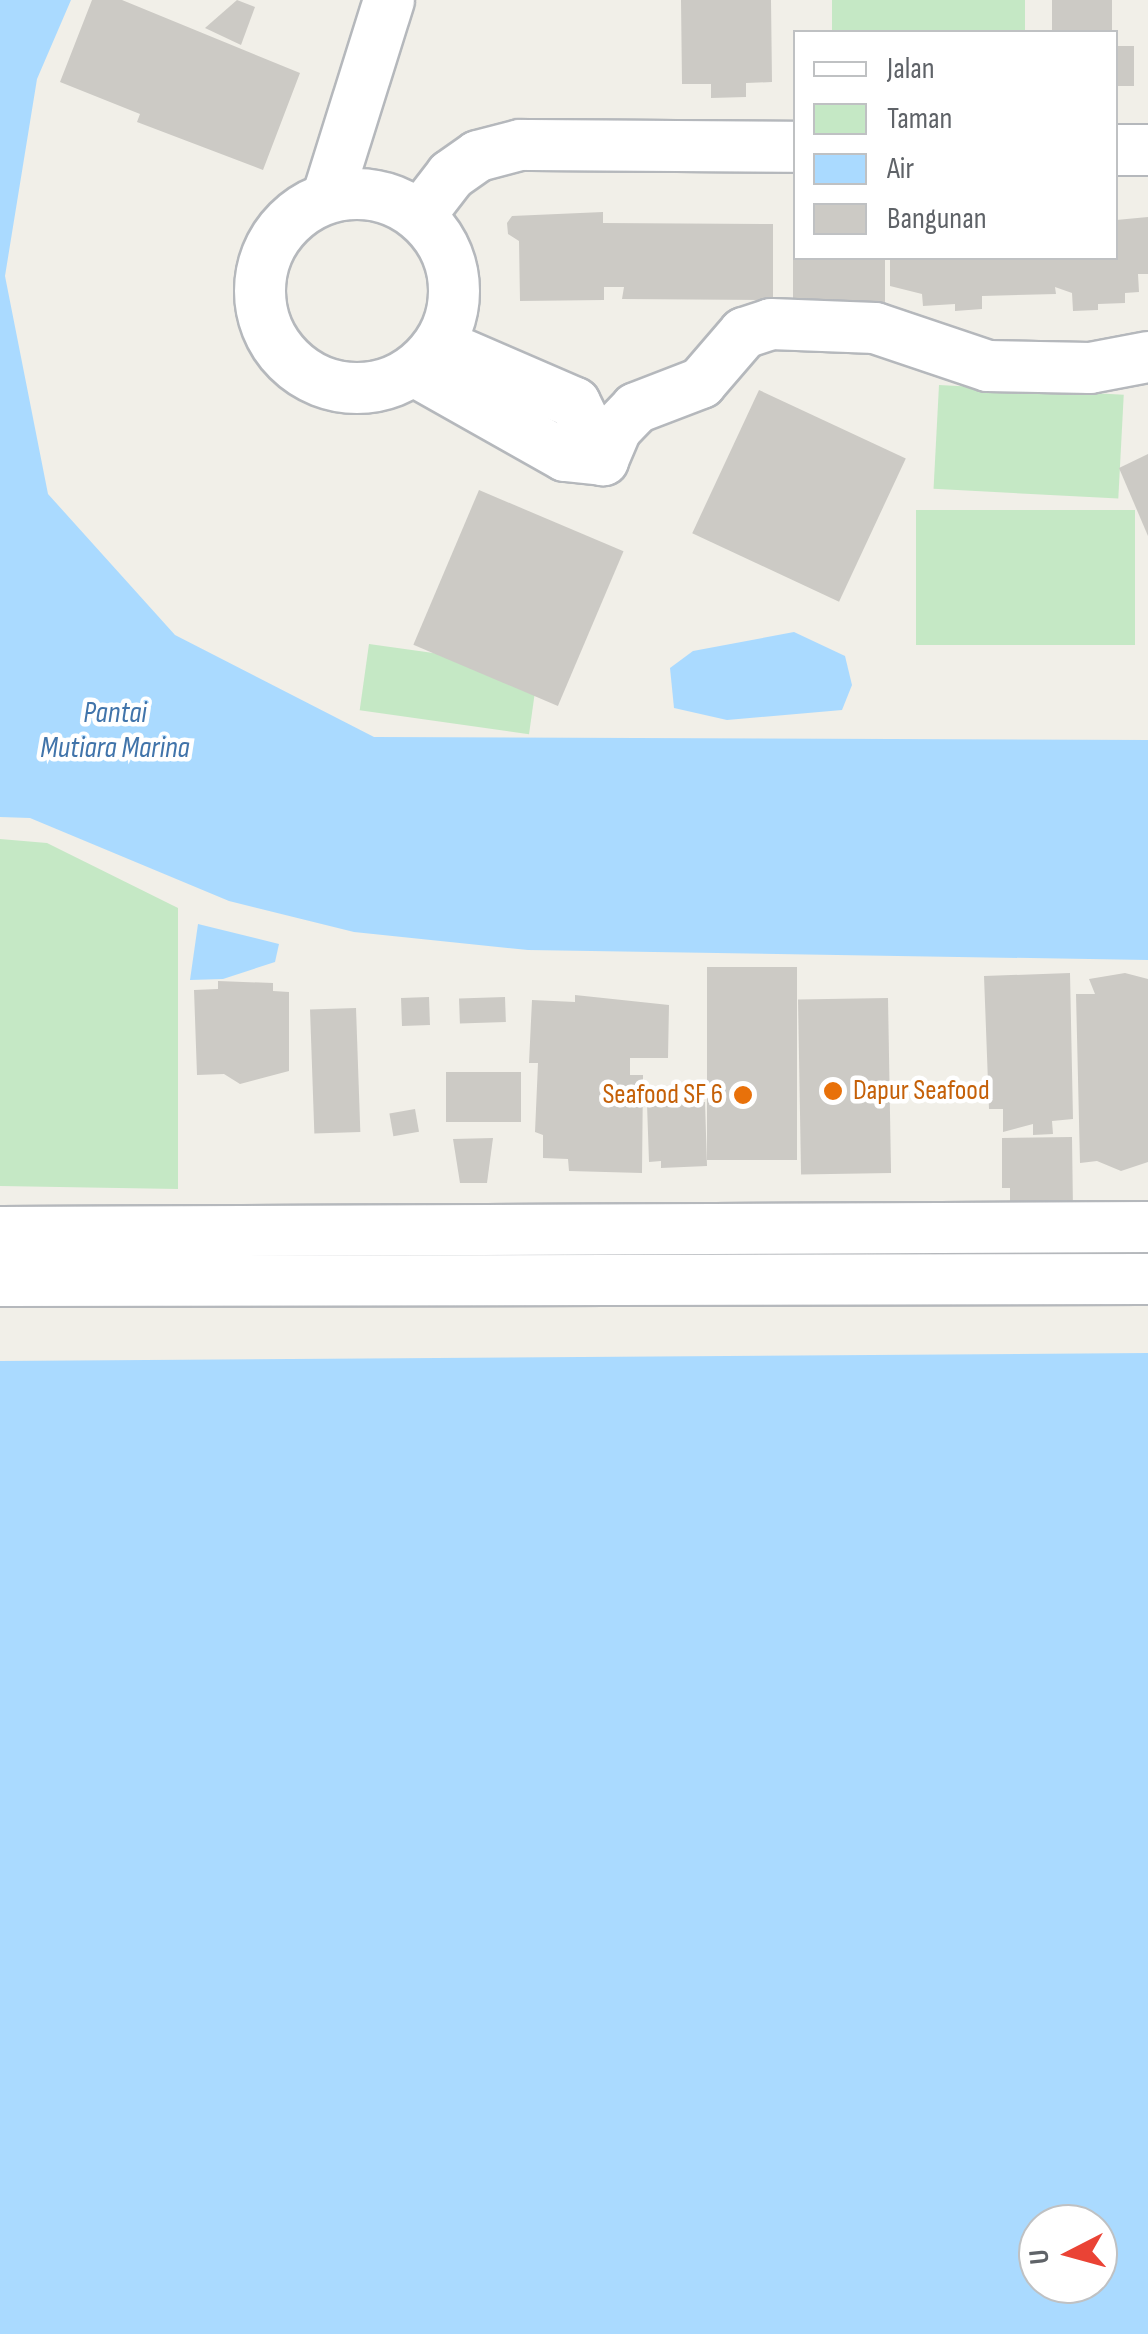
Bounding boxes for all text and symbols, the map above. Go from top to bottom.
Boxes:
legend [793,30,1118,260]
text: Jalan [887,51,935,87]
text: Taman [887,101,952,137]
text: Air [887,151,914,187]
text: Bangunan [887,201,987,237]
water label: Pantai Mutiara Marina [40,695,190,766]
place label: Dapur Seafood [853,1074,990,1108]
place label: Seafood SF 6 [602,1078,723,1112]
marker: Dapur Seafood [822,1080,844,1102]
marker: Seafood SF 6 [732,1084,754,1106]
north arrow [1018,2204,1118,2304]
text: U [1022,2248,1057,2266]

